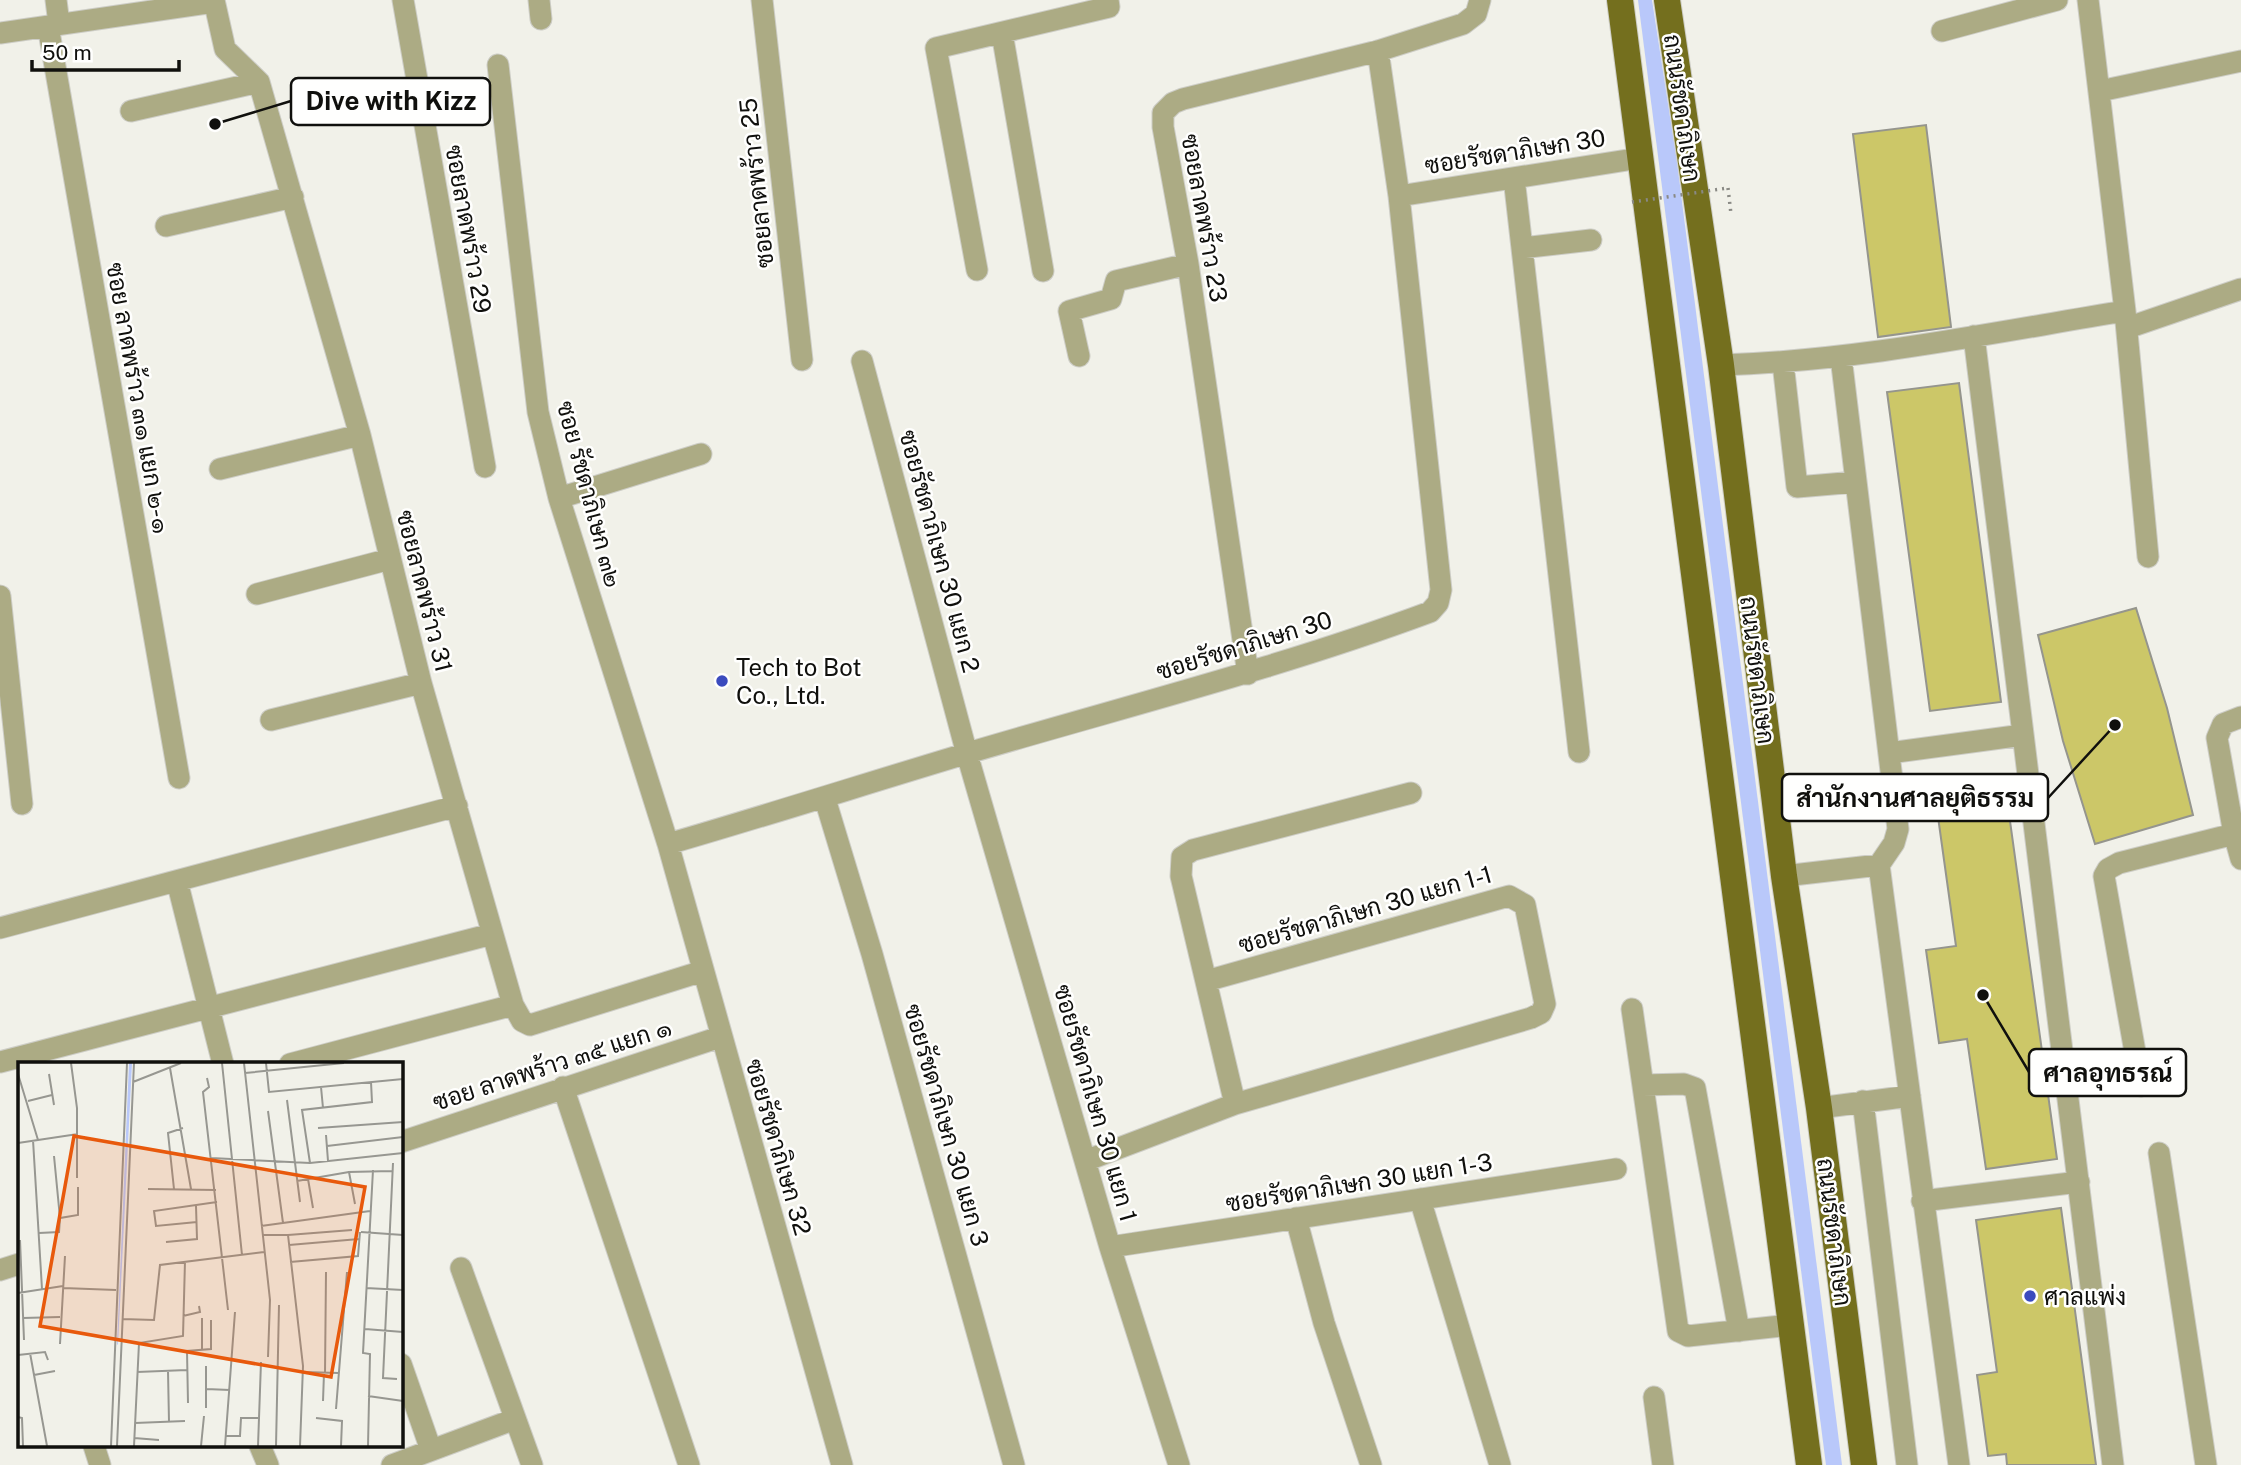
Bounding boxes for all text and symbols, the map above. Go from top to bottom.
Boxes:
scale bar [32,28,178,72]
street label: ถนนรัชดาภิเษก [1659,32,1707,184]
text: 50 m [42,40,92,65]
callout: Dive with Kizz [291,78,490,125]
text: Dive with Kizz [306,85,477,116]
street label: ซอยลาดพร้าว 25 [733,97,779,269]
street label: ซอยรัชดาภิเษก 30 [1423,123,1607,179]
street label: ซอยลาดพร้าว 23 [1176,132,1234,304]
street label: ซอยลาดพร้าว 29 [440,143,498,315]
street label: ซอย ลาดพร้าว ๓๑ แยก ๒-๑ [101,260,177,536]
street label: ซอย รัชดาภิเษก ๓๒ [552,398,628,590]
street label: ซอยรัชดาภิเษก 30 แยก 2 [894,427,986,675]
street label: ซอยลาดพร้าว 31 [391,507,459,675]
street label: ถนนรัชดาภิเษก [1735,594,1781,746]
street label: ซอยรัชดาภิเษก 30 [1153,605,1335,685]
place label: Tech to Bot Co., Ltd. [736,653,862,709]
marker: Tech to Bot Co., Ltd. [714,673,730,689]
callout: สำนักงานศาลยุติธรรม [1782,774,2048,821]
text: สำนักงานศาลยุติธรรม [1796,782,2034,816]
street label: ซอยรัชดาภิเษก 30 แยก 1-1 [1235,859,1495,959]
street label: ซอยรัชดาภิเษก 30 แยก 1 [1049,981,1143,1225]
street label: ซอยรัชดาภิเษก 30 แยก 3 [899,1001,995,1249]
street label: ซอย ลาดพร้าว ๓๕ แยก ๑ [429,1012,675,1116]
callout: ศาลอุทธรณ์ [2029,1049,2186,1096]
street label: ซอยรัชดาภิเษก 32 [740,1056,818,1238]
text: ศาลอุทธรณ์ [2043,1056,2174,1091]
inset map [18,1062,402,1448]
street label: ซอยรัชดาภิเษก 30 แยก 1-3 [1224,1147,1494,1217]
street label: ถนนรัชดาภิเษก [1812,1156,1858,1308]
place label: ศาลแพ่ง [2044,1282,2126,1310]
marker: ศาลแพ่ง [2022,1288,2038,1304]

